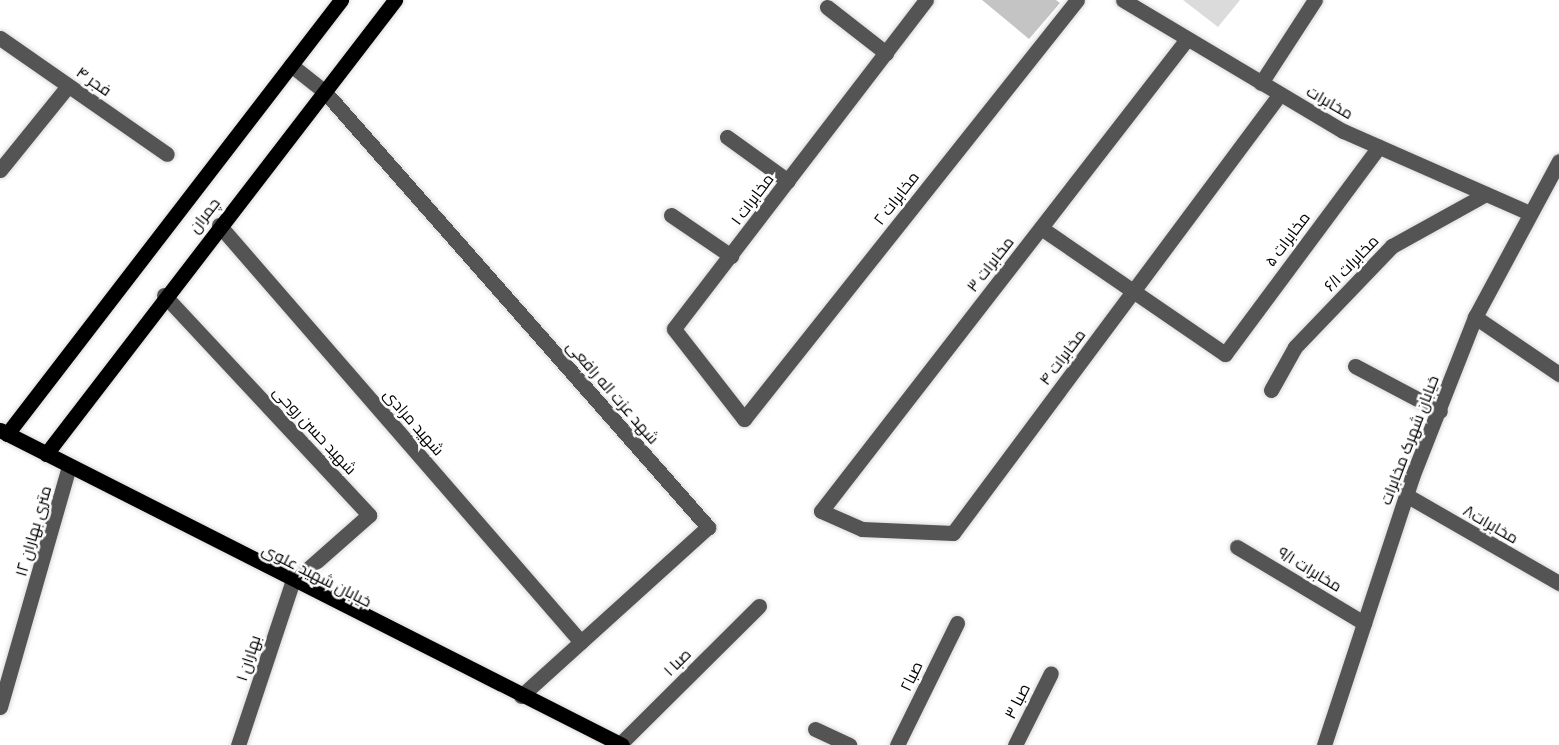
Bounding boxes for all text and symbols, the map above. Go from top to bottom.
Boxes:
street label: فجر ۴ [73,62,115,100]
street label: مخابرات [1303,81,1357,123]
street label: مخابرات ۲ [869,167,923,229]
street label: مخابرات ۱ [727,170,777,228]
street label: چمران [184,194,224,236]
street label: مخابرات ۵ [1260,208,1314,270]
street label: مخابرات ۶/۱ [1320,231,1382,295]
street label: مخابرات ۳ [962,232,1018,296]
street label: مخابرات ۴ [1035,325,1089,389]
street label: شهد عزت اله رافعی [563,336,663,448]
street label: خیابان شهرک مخابرات [1375,373,1443,507]
street label: شهید حسن روحی [269,382,361,478]
street label: شهید مرادی [380,385,448,459]
street label: ۱۲ متری بهاران [11,483,55,579]
street label: مخابرات۸ [1460,501,1522,547]
street label: خیابان شهید علوی [259,539,375,611]
street label: مخابرات ۹/۱ [1275,542,1345,596]
street label: بهاران ۱ [232,633,264,683]
street label: صبا ۱ [659,644,695,680]
street label: صبا۲ [896,658,926,694]
street label: صبا ۳ [1000,680,1034,722]

